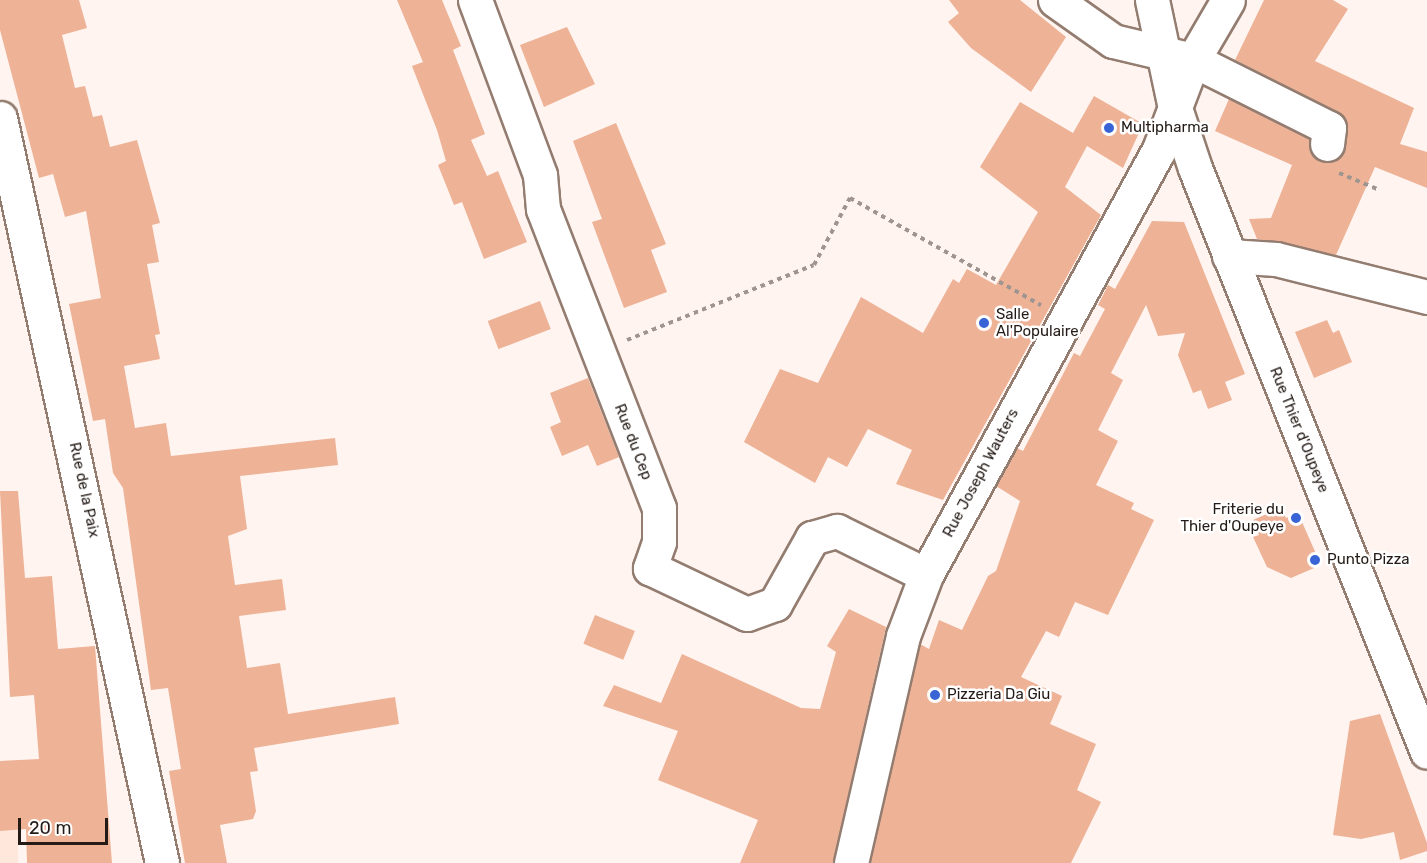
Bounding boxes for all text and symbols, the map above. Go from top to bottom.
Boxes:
place label: Multipharma [1121,119,1209,137]
marker: Multipharma [1102,121,1116,135]
place label: Salle Al'Populaire [996,305,1079,340]
marker: Salle Al'Populaire [977,316,991,330]
street label: Rue Thier d'Oupeye [1265,364,1333,496]
street label: Rue du Cep [610,401,656,483]
street label: Rue Joseph Wauters [939,405,1023,541]
street label: Rue de la Paix [65,441,103,539]
place label: Friterie du Thier d'Oupeye [1180,500,1284,535]
marker: Friterie du Thier d'Oupeye [1289,511,1303,525]
place label: Punto Pizza [1327,551,1410,569]
marker: Punto Pizza [1308,553,1322,567]
place label: Pizzeria Da Giu [947,686,1050,704]
marker: Pizzeria Da Giu [928,688,942,702]
scale bar [21,806,111,844]
text: 20 m [29,817,71,839]

